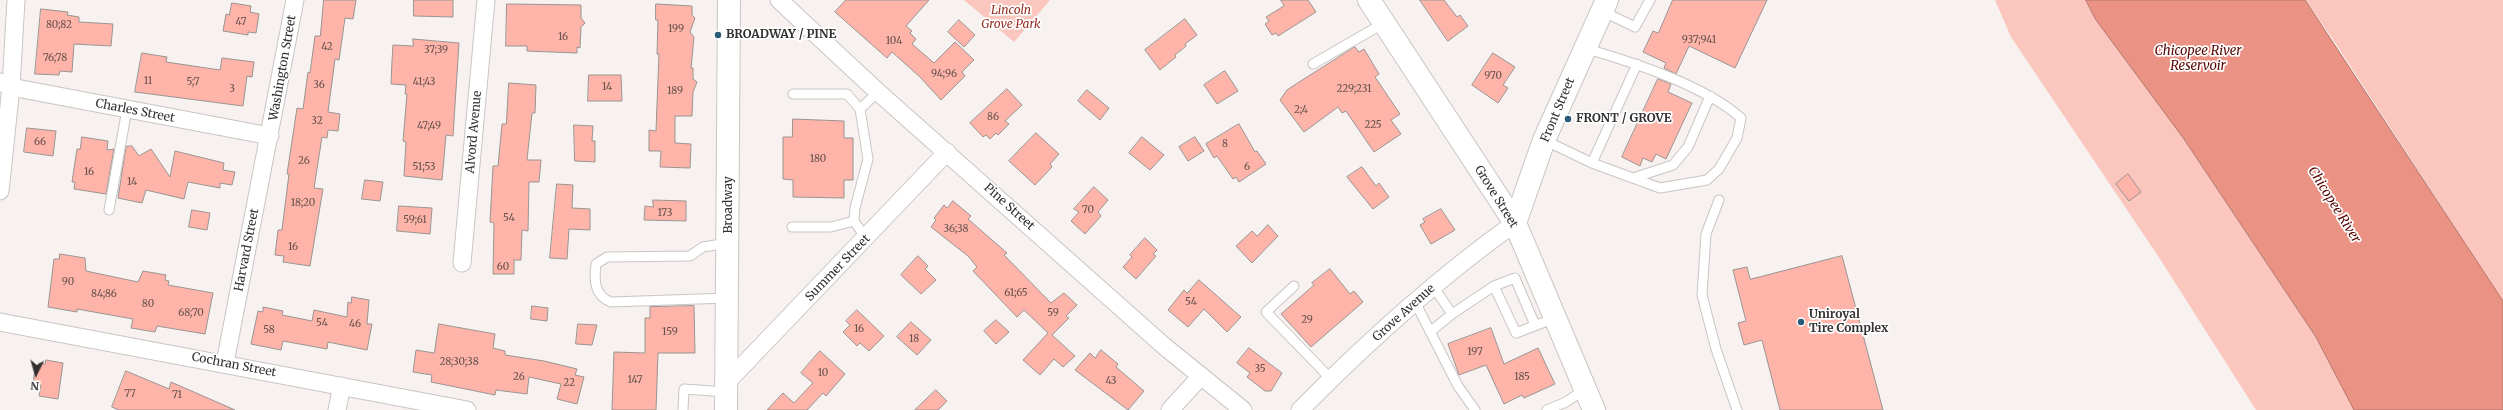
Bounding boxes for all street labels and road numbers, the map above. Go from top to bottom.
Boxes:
street label: Washington Street [267,14,299,122]
street label: Front Street [1538,76,1578,144]
street label: Alvord Avenue [463,90,485,174]
street label: Charles Street [94,96,176,126]
street label: Grove Street [1471,163,1521,231]
street label: Broadway [722,176,736,234]
street label: Pine Street [981,181,1037,233]
street label: Harvard Street [232,207,262,293]
street label: Summer Street [803,232,873,304]
street label: Grove Avenue [1370,281,1438,345]
street label: Cochran Street [191,350,277,380]

